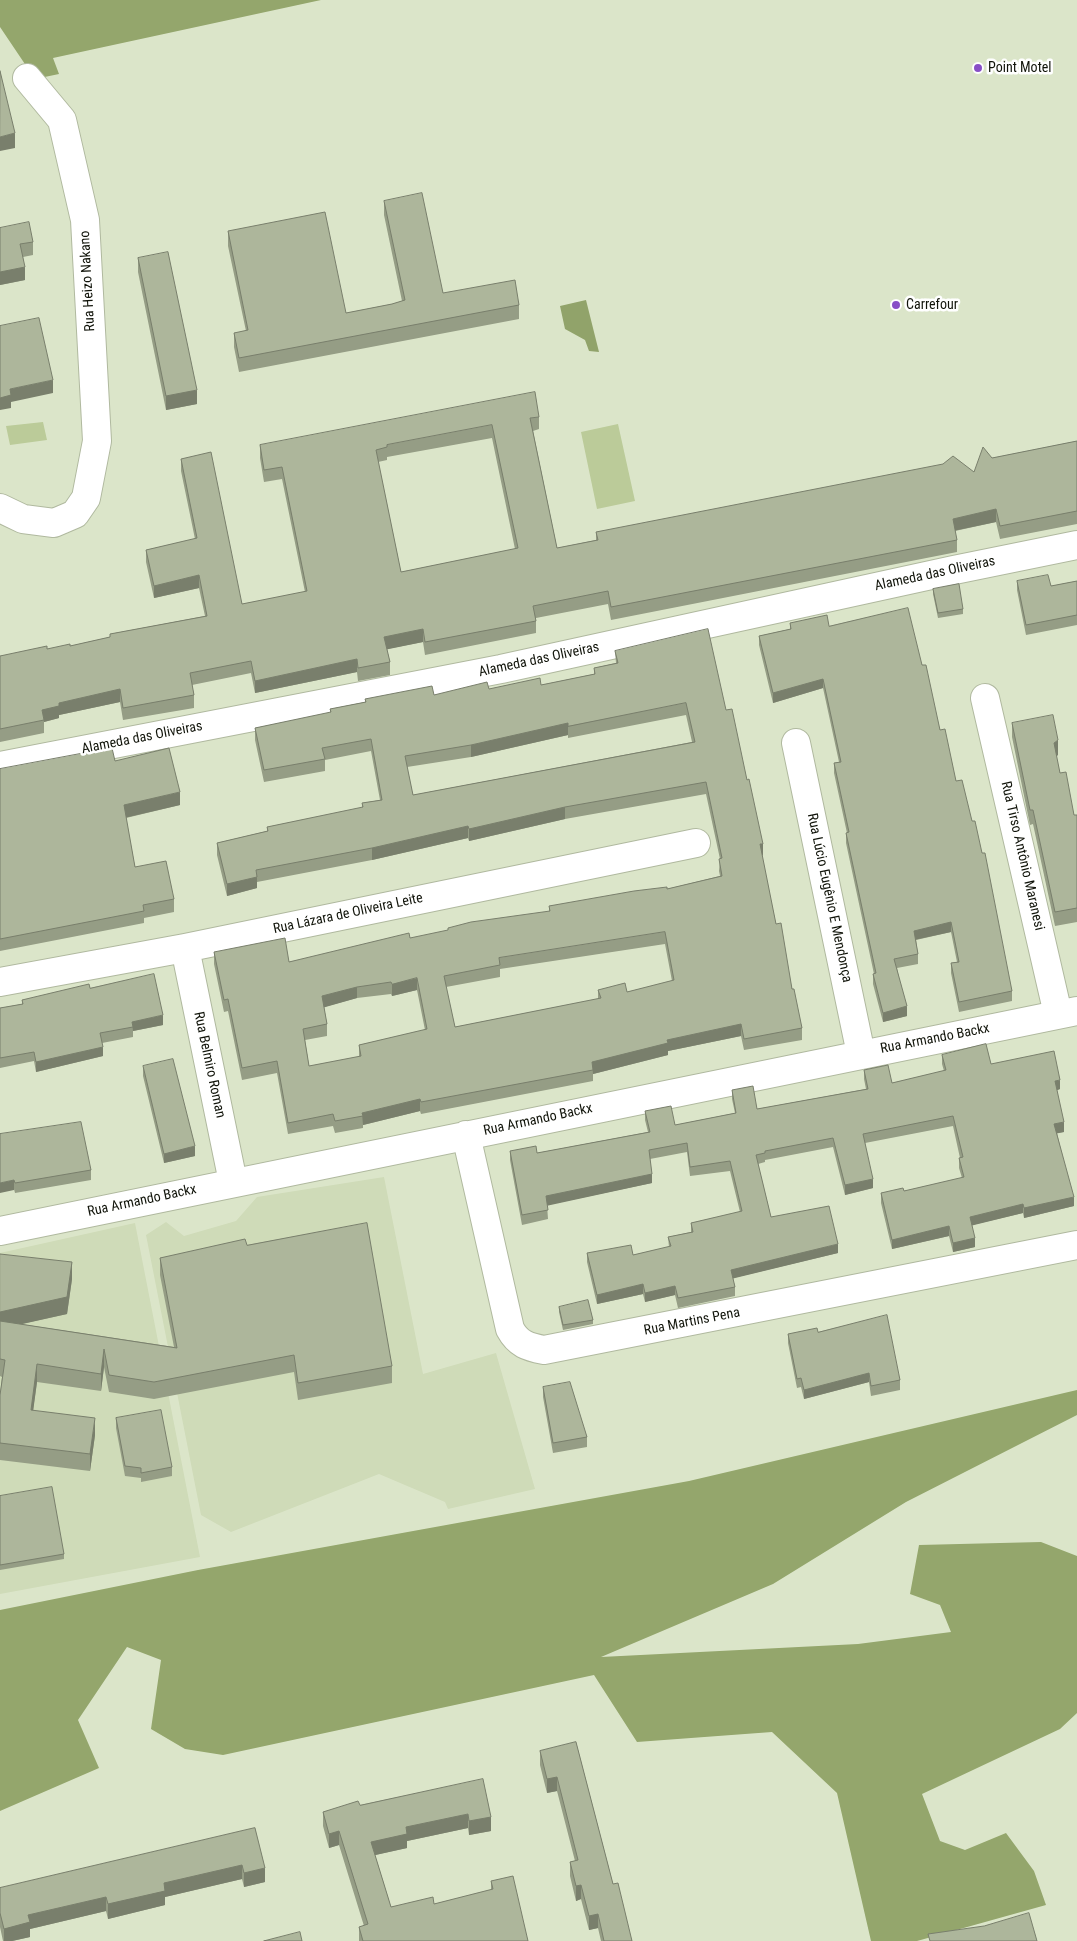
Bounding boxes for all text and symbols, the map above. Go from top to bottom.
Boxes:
place label: Point Motel [988,60,1052,76]
marker: Point Motel [972,62,984,74]
street label: Rua Heizo Nakano [77,230,99,332]
place label: Carrefour [906,297,958,313]
marker: Carrefour [890,299,902,311]
street label: Alameda das Oliveiras [873,553,997,595]
street label: Alameda das Oliveiras [477,639,601,681]
street label: Alameda das Oliveiras [80,718,204,758]
street label: Rua Tirso Antônio Maranesi [997,780,1047,932]
street label: Rua Lúcio Eugênio E Mendonça [803,812,855,984]
street label: Rua Lázara de Oliveira Leite [272,890,424,938]
street label: Rua Belmiro Roman [190,1010,228,1120]
street label: Rua Armando Backx [879,1020,991,1058]
street label: Rua Armando Backx [482,1100,594,1140]
street label: Rua Armando Backx [86,1181,198,1221]
street label: Rua Martins Pena [643,1304,741,1340]

